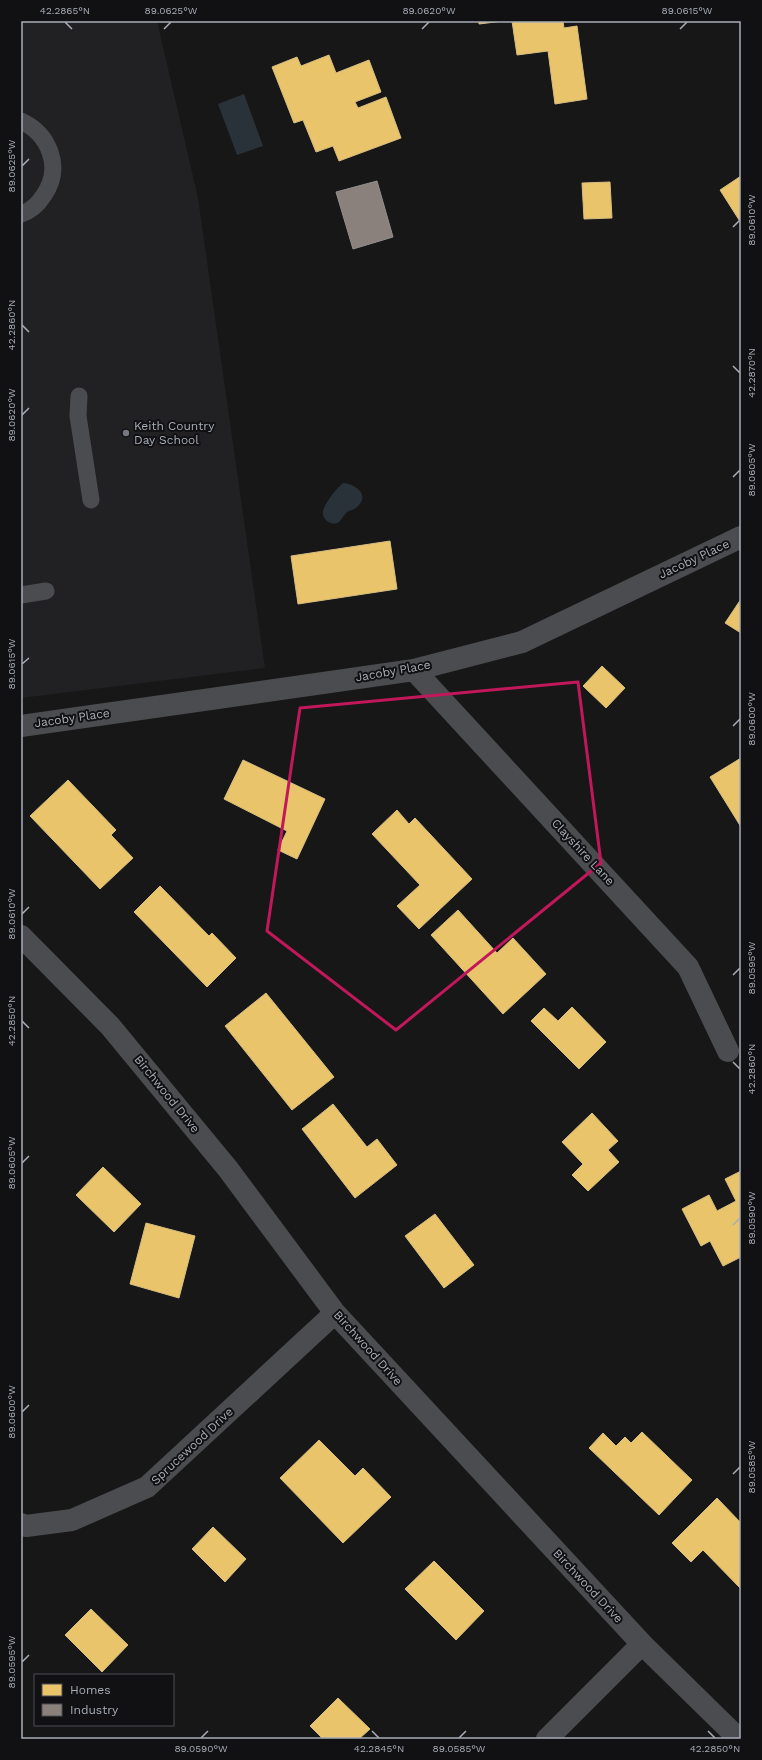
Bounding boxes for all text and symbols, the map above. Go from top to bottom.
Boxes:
text: 42.2865°N [40,5,90,16]
text: 89.0625°W [145,5,198,16]
text: 89.0620°W [402,5,456,16]
text: 89.0615°W [662,5,713,16]
text: 89.0625°W [6,139,17,192]
text: 89.0610°W [746,194,757,246]
text: 42.2860°N [6,300,17,350]
text: 42.2870°N [746,348,757,398]
text: 89.0620°W [6,388,17,442]
place label: Keith Country Day School [134,419,215,447]
marker: Keith Country Day School [121,428,131,438]
text: 89.0605°W [746,443,757,497]
street label: Jacoby Place [657,537,731,581]
text: 89.0615°W [6,638,17,689]
street label: Jacoby Place [354,657,432,684]
text: 89.0600°W [746,692,757,746]
street label: Jacoby Place [33,706,111,730]
street label: Clayshire Lane [549,816,617,888]
text: 89.0610°W [6,888,17,940]
text: 89.0595°W [746,941,757,994]
text: 42.2850°N [6,996,17,1046]
text: 42.2860°N [746,1044,757,1094]
street label: Birchwood Drive [132,1052,203,1136]
text: 89.0605°W [6,1136,17,1190]
text: 89.0590°W [746,1191,757,1245]
street label: Birchwood Drive [331,1308,405,1388]
text: 89.0600°W [6,1385,17,1439]
street label: Sprucewood Drive [148,1404,236,1487]
text: 89.0585°W [746,1440,757,1493]
street label: Birchwood Drive [550,1546,626,1626]
text: 89.0595°W [6,1635,17,1688]
legend [34,1674,174,1726]
text: Homes [70,1683,111,1697]
text: Industry [70,1703,119,1717]
text: 89.0590°W [174,1743,228,1754]
text: 42.2845°N [354,1743,404,1754]
text: 89.0585°W [433,1743,486,1754]
text: 42.2850°N [690,1743,740,1754]

